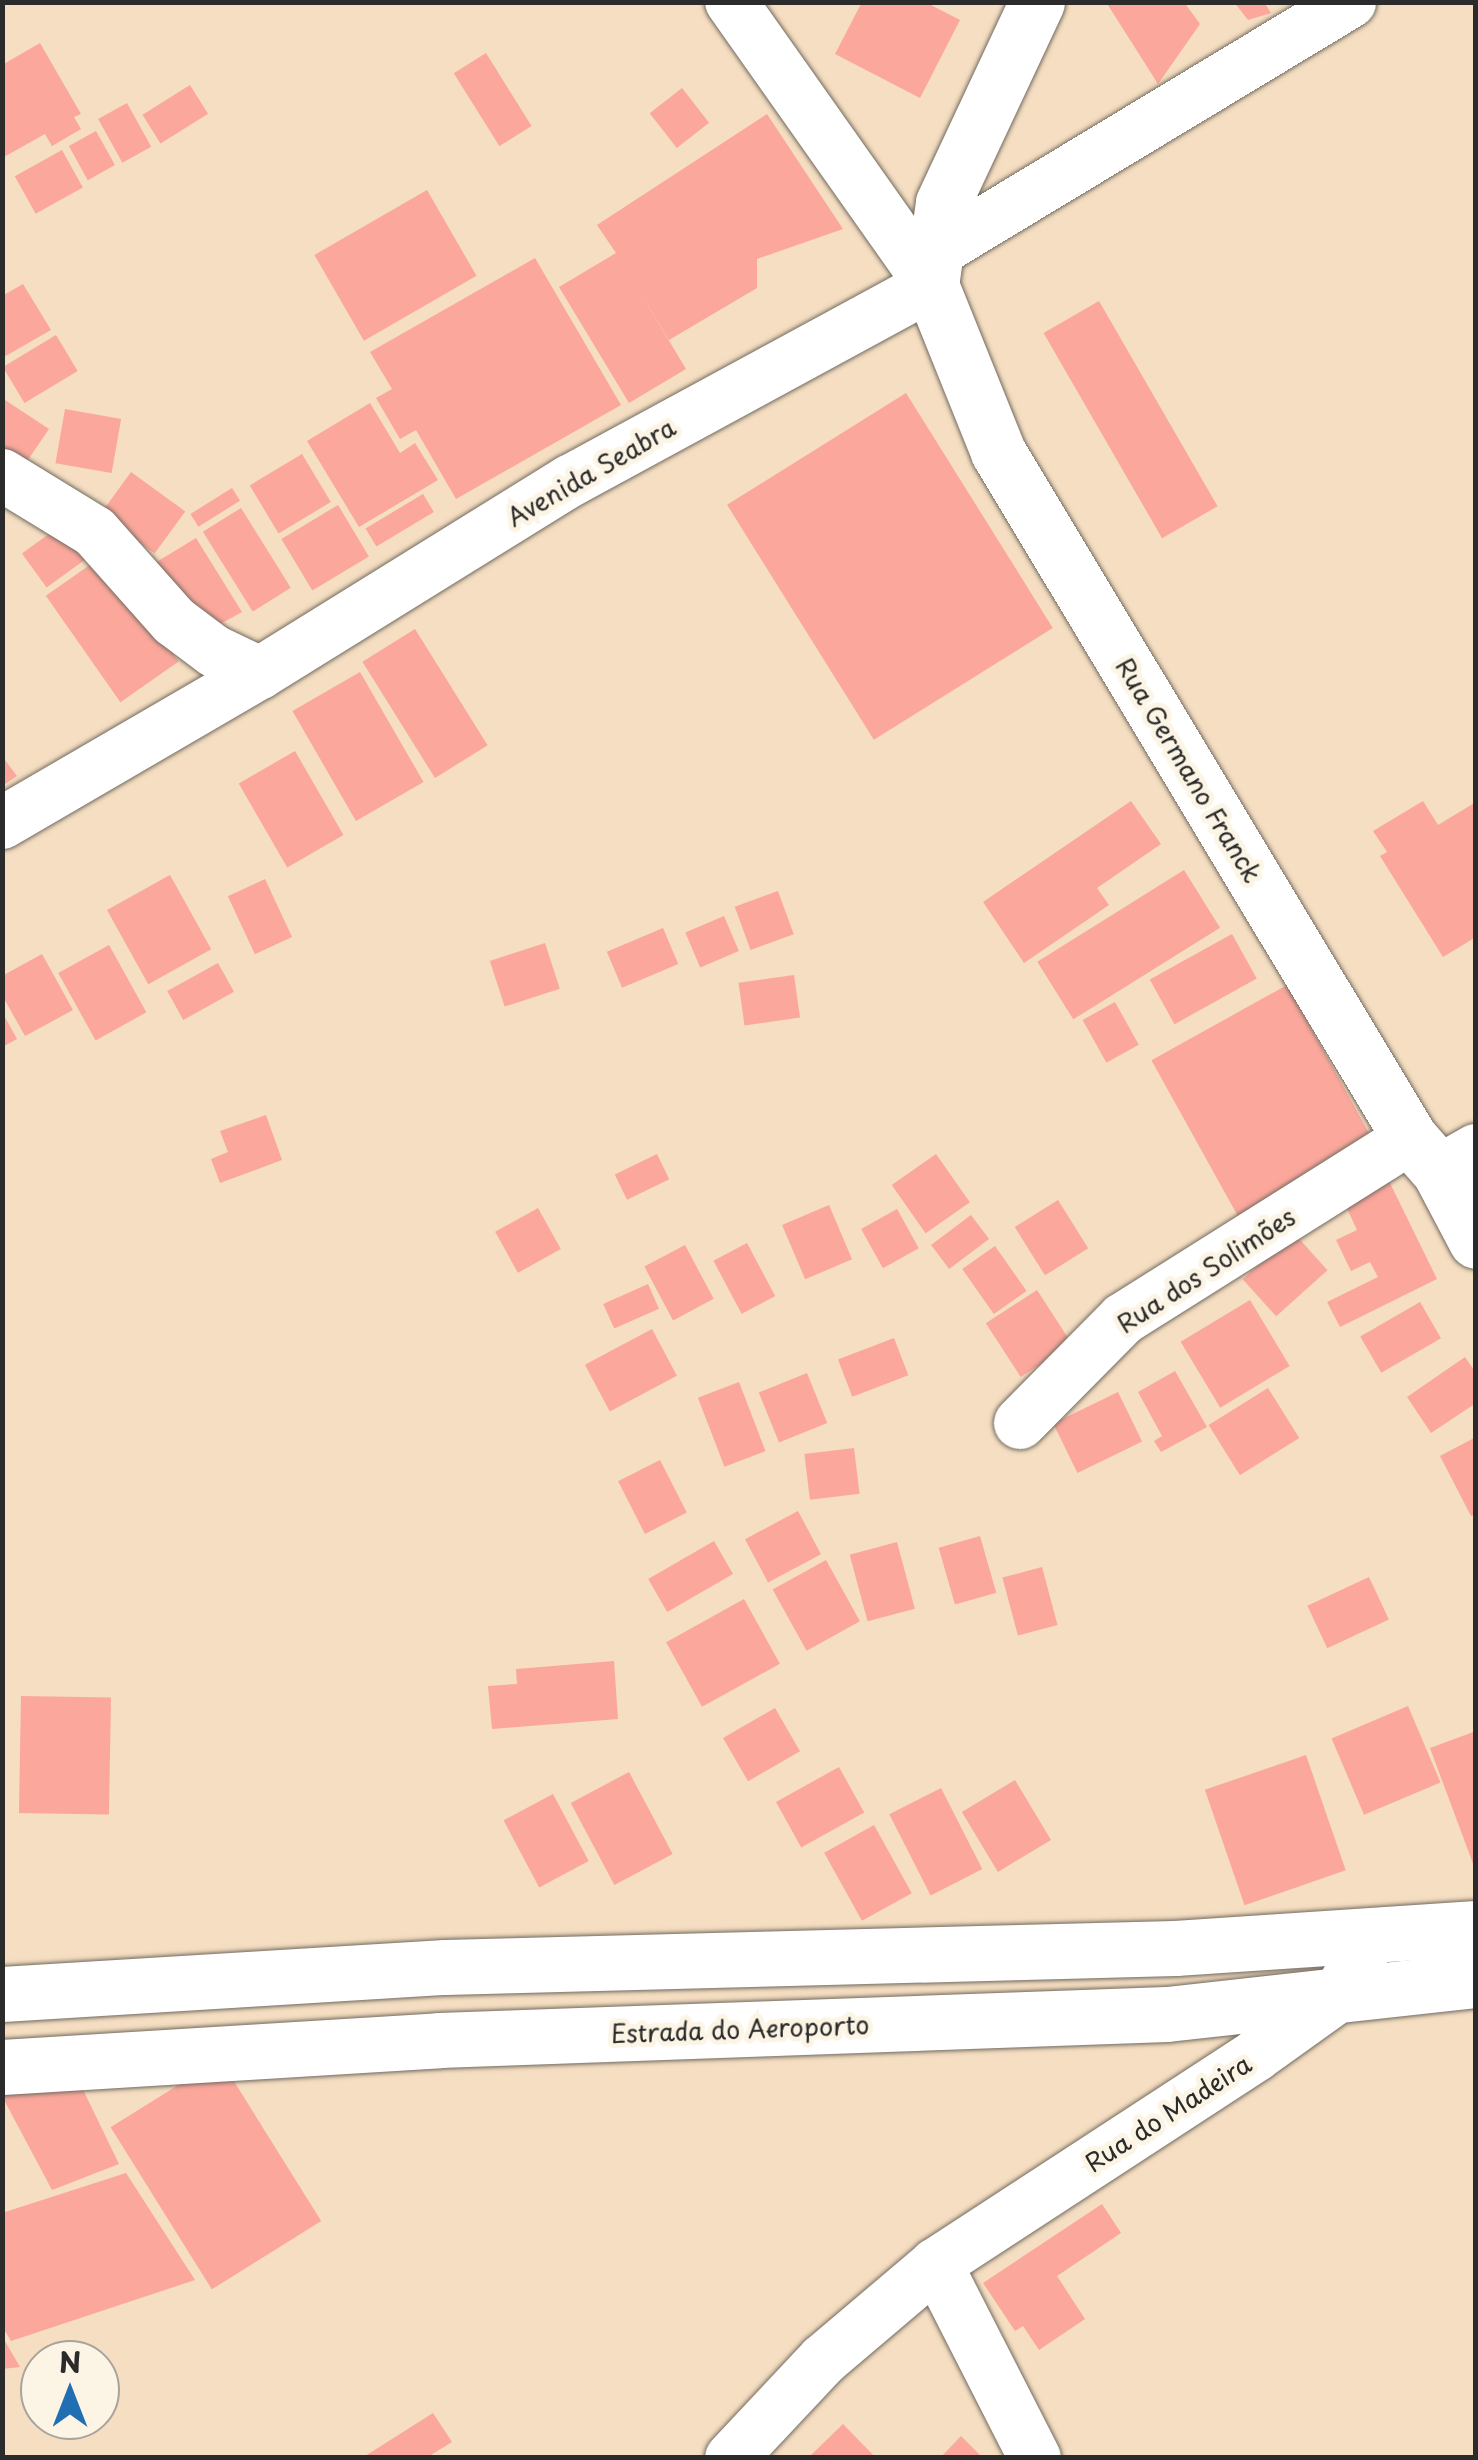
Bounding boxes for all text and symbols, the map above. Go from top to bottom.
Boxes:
street label: Avenida Seabra [502,412,680,532]
street label: Rua Germano Franck [1110,652,1268,888]
street label: Rua dos Solimões [1110,1201,1302,1339]
street label: Estrada do Aeroporto [610,2009,870,2049]
street label: Rua do Madeira [1080,2048,1256,2178]
north arrow [20,2340,120,2440]
text: N [59,2340,81,2383]

